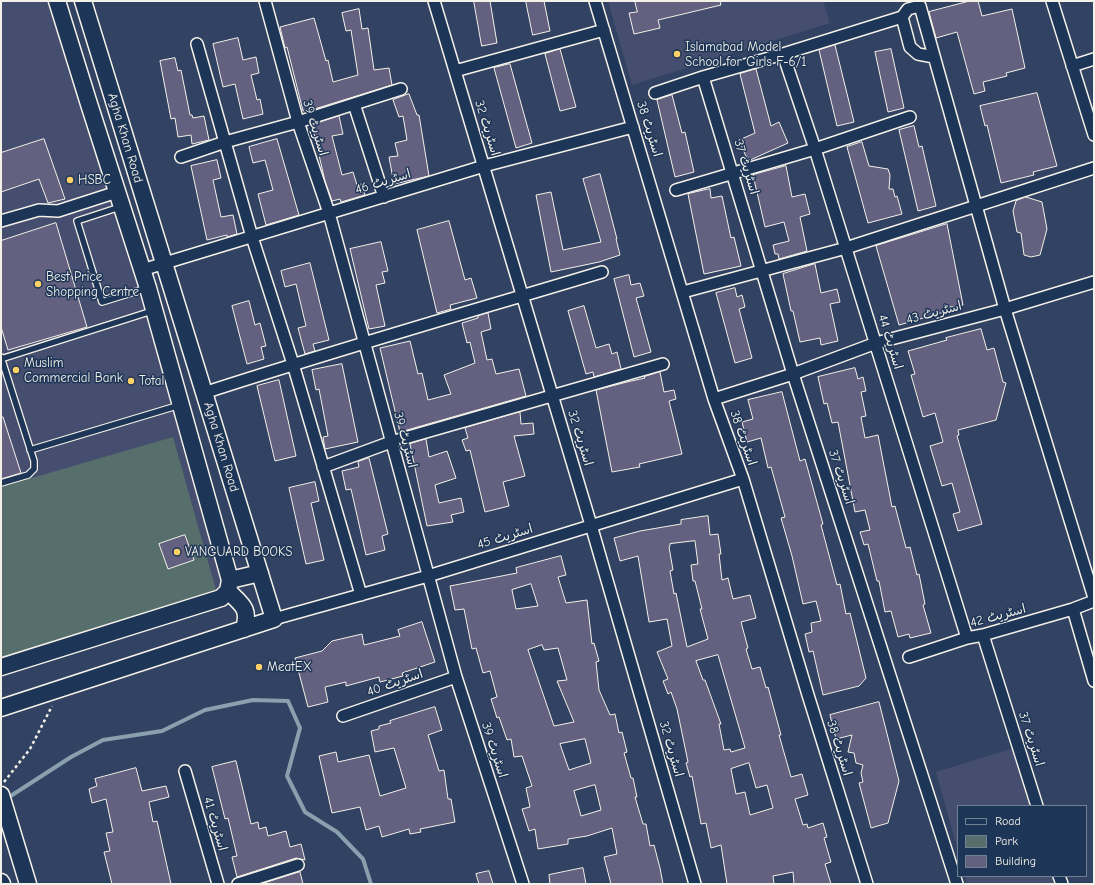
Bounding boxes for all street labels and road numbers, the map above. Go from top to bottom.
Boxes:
street label: Agha Khan Road [104,91,146,185]
street label: اسٹریٹ 39 [299,98,331,158]
street label: اسٹریٹ 32 [471,98,503,158]
street label: اسٹریٹ 38 [633,99,665,159]
street label: اسٹریٹ 37 [730,138,762,196]
street label: اسٹریٹ 46 [353,166,413,198]
street label: اسٹریٹ 43 [905,298,963,328]
street label: اسٹریٹ 44 [874,313,906,371]
street label: Agha Khan Road [200,400,242,494]
street label: اسٹریٹ 32 [564,408,596,468]
street label: اسٹریٹ 38 [726,408,760,468]
street label: اسٹریٹ 39 [390,410,420,470]
street label: اسٹریٹ 37 [825,448,857,506]
street label: اسٹریٹ 45 [475,521,535,553]
street label: اسٹریٹ 42 [968,601,1028,631]
street label: اسٹریٹ 40 [365,666,425,700]
street label: اسٹریٹ 37 [1015,710,1047,768]
street label: اسٹریٹ 38 [823,718,855,778]
street label: اسٹریٹ 32 [656,719,686,779]
street label: اسٹریٹ 39 [478,720,510,780]
street label: اسٹریٹ 41 [200,795,230,853]

